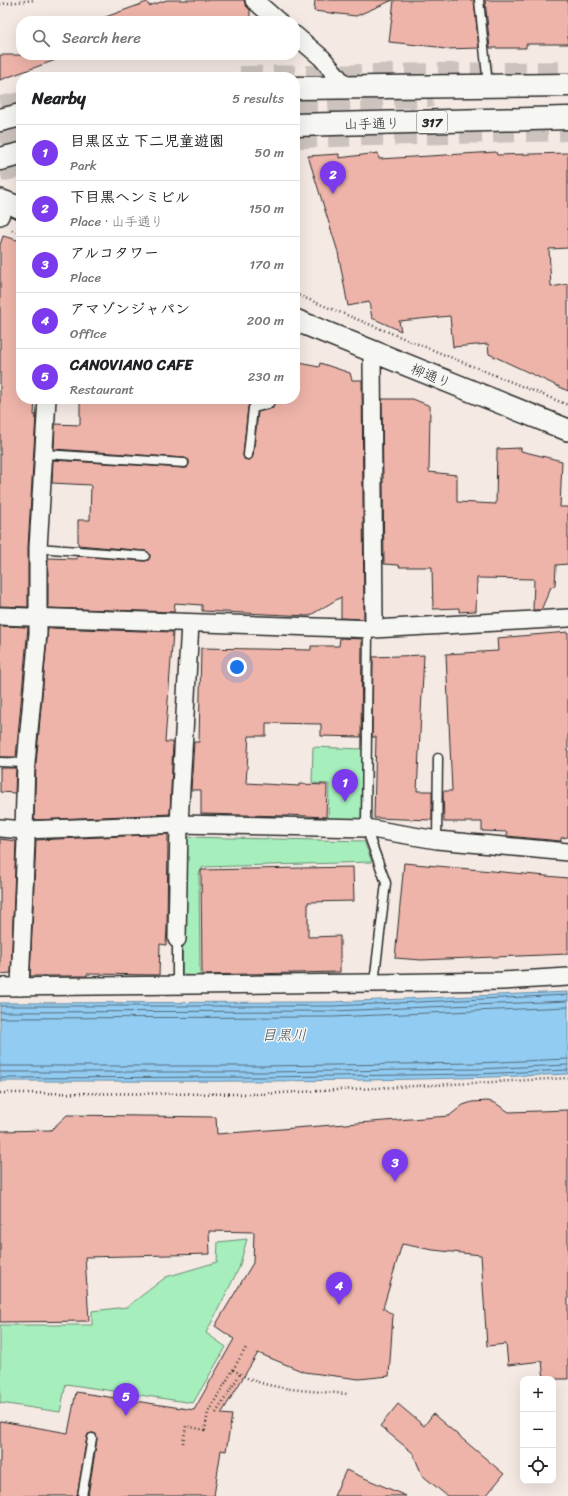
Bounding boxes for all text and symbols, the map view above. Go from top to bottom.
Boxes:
search box [16,16,300,60]
text: Search here [62,25,141,51]
icon: search [30,27,52,49]
text: Nearby [32,83,86,113]
text: 5 results [232,87,284,110]
street label: 山手通り [344,111,400,137]
road number: 317 [417,111,447,133]
text: 目黒区立 下二児童遊園 [70,128,224,154]
text: 1 [42,141,48,164]
text: 50 m [254,141,284,164]
text: Park [70,154,97,177]
pin: 2 [320,161,346,194]
text: 下目黒ヘンミビル [70,184,190,210]
text: 2 [41,197,49,220]
text: 150 m [249,197,284,220]
text: Place · 山手通り [70,210,164,233]
text: アルコタワー [70,240,159,266]
text: 3 [41,253,49,276]
text: 170 m [249,253,284,276]
text: Place [70,266,101,289]
text: アマゾンジャパン [70,296,190,322]
text: 4 [41,309,49,332]
text: 200 m [247,309,284,332]
text: Office [70,322,107,345]
text: CANOVIANO CAFE [70,352,192,378]
street label: 柳通り [407,357,455,395]
text: 5 [41,365,49,388]
text: 230 m [248,365,284,388]
text: Restaurant [70,378,134,401]
your location [227,657,247,677]
pin: 1 [332,769,358,802]
water label: 目黒川 [261,1022,307,1048]
pin: 3 [382,1149,408,1182]
pin: 4 [326,1272,352,1305]
map controls [520,1376,556,1484]
button: + [520,1376,556,1412]
pin: 5 [113,1383,139,1416]
button: − [520,1412,556,1448]
button: locate [520,1448,556,1484]

